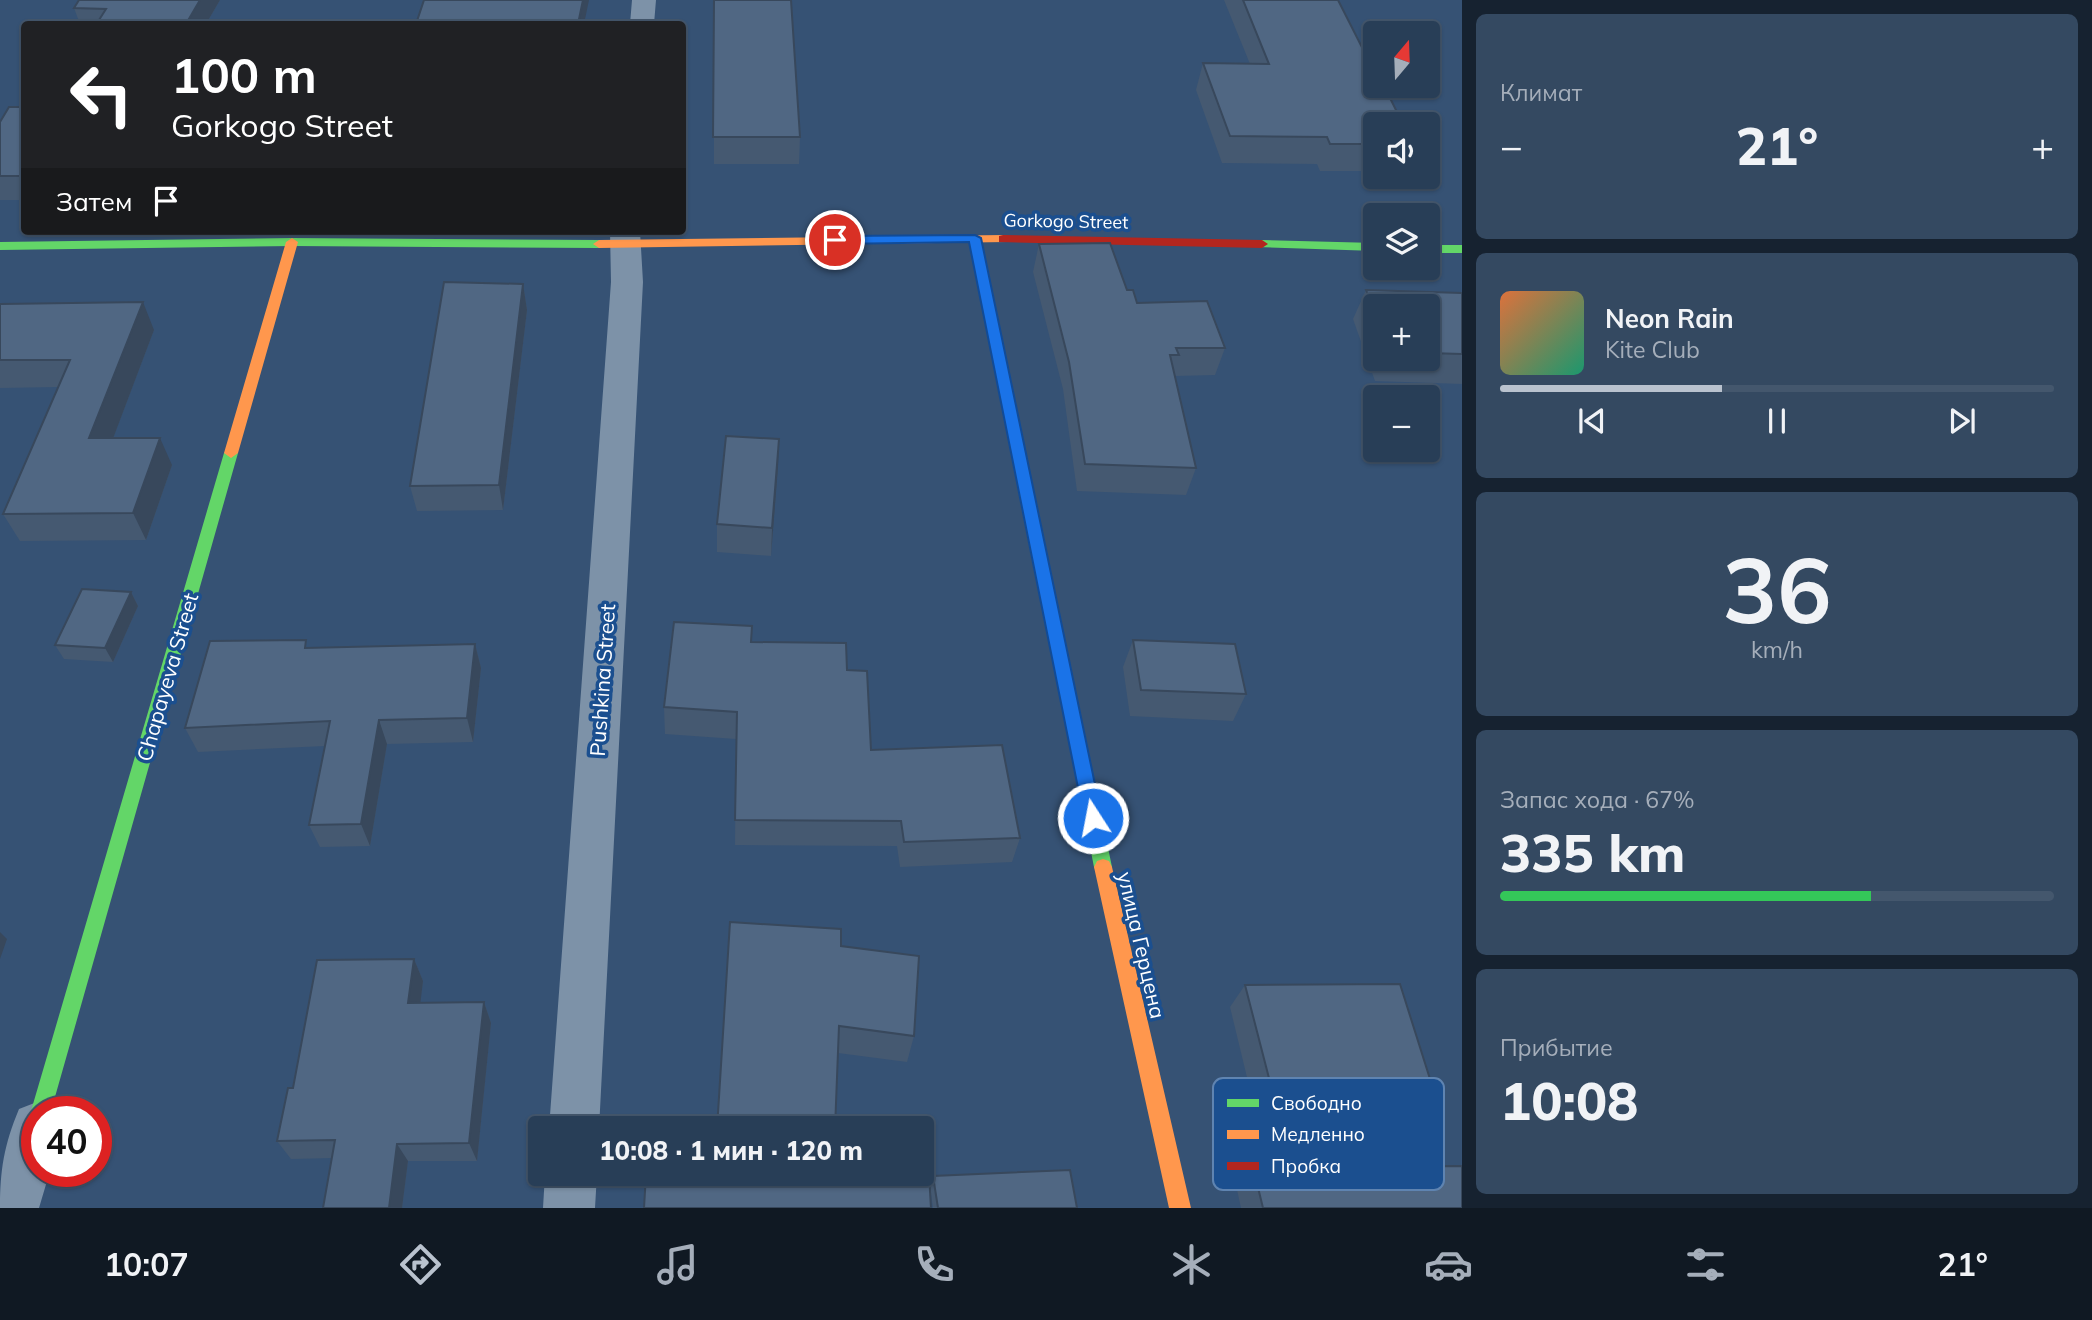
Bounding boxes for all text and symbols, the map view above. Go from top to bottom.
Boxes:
north arrow [1363,21,1440,98]
map controls [1363,21,1440,462]
text: 100 m [171,44,317,105]
icon: left [56,49,147,140]
text: Климат [1500,78,1582,107]
text: Gorkogo Street [171,105,393,145]
button: sound [1363,112,1440,189]
text: 21° [1736,113,1818,178]
text: − [1500,122,1523,170]
text: + [2031,122,2054,170]
icon: arrive [147,182,185,220]
text: Затем [56,185,133,218]
button: layers [1363,203,1440,280]
street label: Gorkogo Street [1003,208,1129,234]
pin [805,210,865,270]
icon: arrive [816,221,854,259]
button: + [1363,294,1440,371]
text: Neon Rain [1605,302,1734,335]
text: Kite Club [1605,335,1700,364]
button: − [1363,385,1440,462]
icon: previous [1573,402,1611,440]
icon: pause [1758,402,1796,440]
icon: next [1943,402,1981,440]
text: 36 [1722,532,1832,646]
street label: Chapayeva Street [131,590,203,764]
street label: Pushkina Street [584,603,620,757]
text: km/h [1751,635,1803,664]
position arrow [1056,781,1130,855]
text: Запас хода · 67% [1500,785,1695,814]
text: 335 km [1500,820,1685,885]
street label: улица Герцена [1112,869,1172,1021]
text: Прибытие [1500,1033,1613,1062]
text: 10:08 [1500,1068,1638,1133]
legend [1213,1078,1444,1190]
text: Свободно [1271,1091,1362,1115]
speed limit sign: 40 [21,1096,112,1187]
text: Медленно [1271,1122,1365,1146]
text: 10:08 · 1 мин · 120 m [599,1134,863,1167]
text: Пробка [1271,1154,1341,1178]
icon: directions [396,1240,445,1289]
icon: music [653,1240,702,1289]
icon: phone [910,1240,959,1289]
icon: climate [1167,1240,1216,1289]
icon: car [1424,1240,1473,1289]
icon: filters [1681,1240,1730,1289]
text: 10:07 [104,1244,189,1284]
text: 21° [1937,1244,1988,1284]

